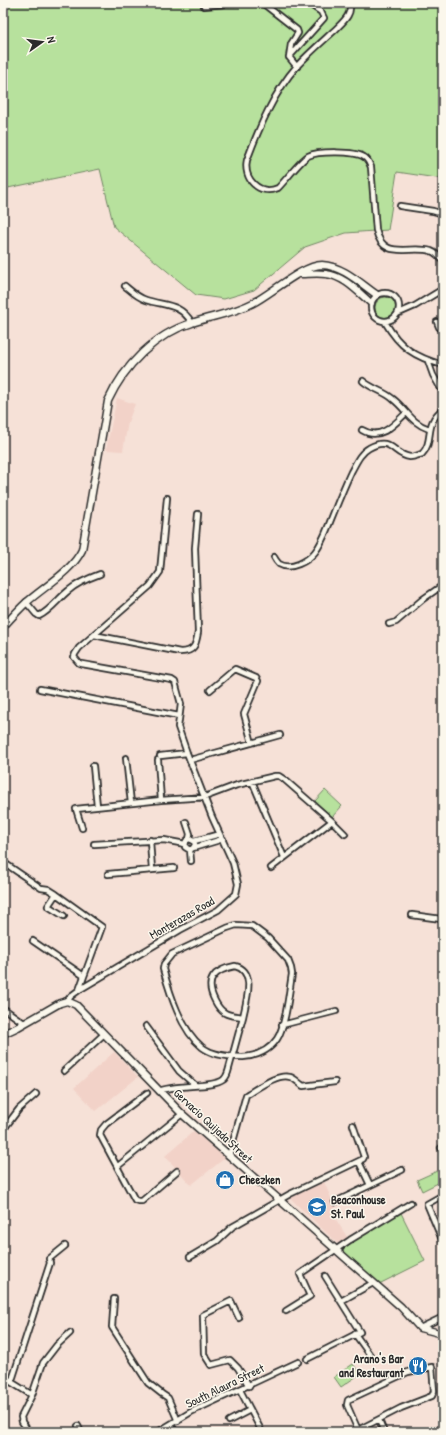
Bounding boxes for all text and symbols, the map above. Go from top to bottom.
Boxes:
north arrow [22,22,62,62]
text: N [44,35,59,44]
street label: Monterazas Road [146,892,218,943]
street label: Gervacio Quijada Street [170,1084,257,1167]
shop icon: Cheezken [214,1169,236,1191]
place label: Cheezken [239,1171,281,1188]
place label: Beaconhouse St. Paul [331,1191,386,1222]
school or university icon: Beaconhouse St. Paul [306,1196,328,1218]
place label: Arano's Bar and Restaurant [339,1350,405,1381]
restaurant icon: Arano's Bar and Restaurant [407,1355,429,1377]
street label: South Alaura Street [183,1359,268,1412]

